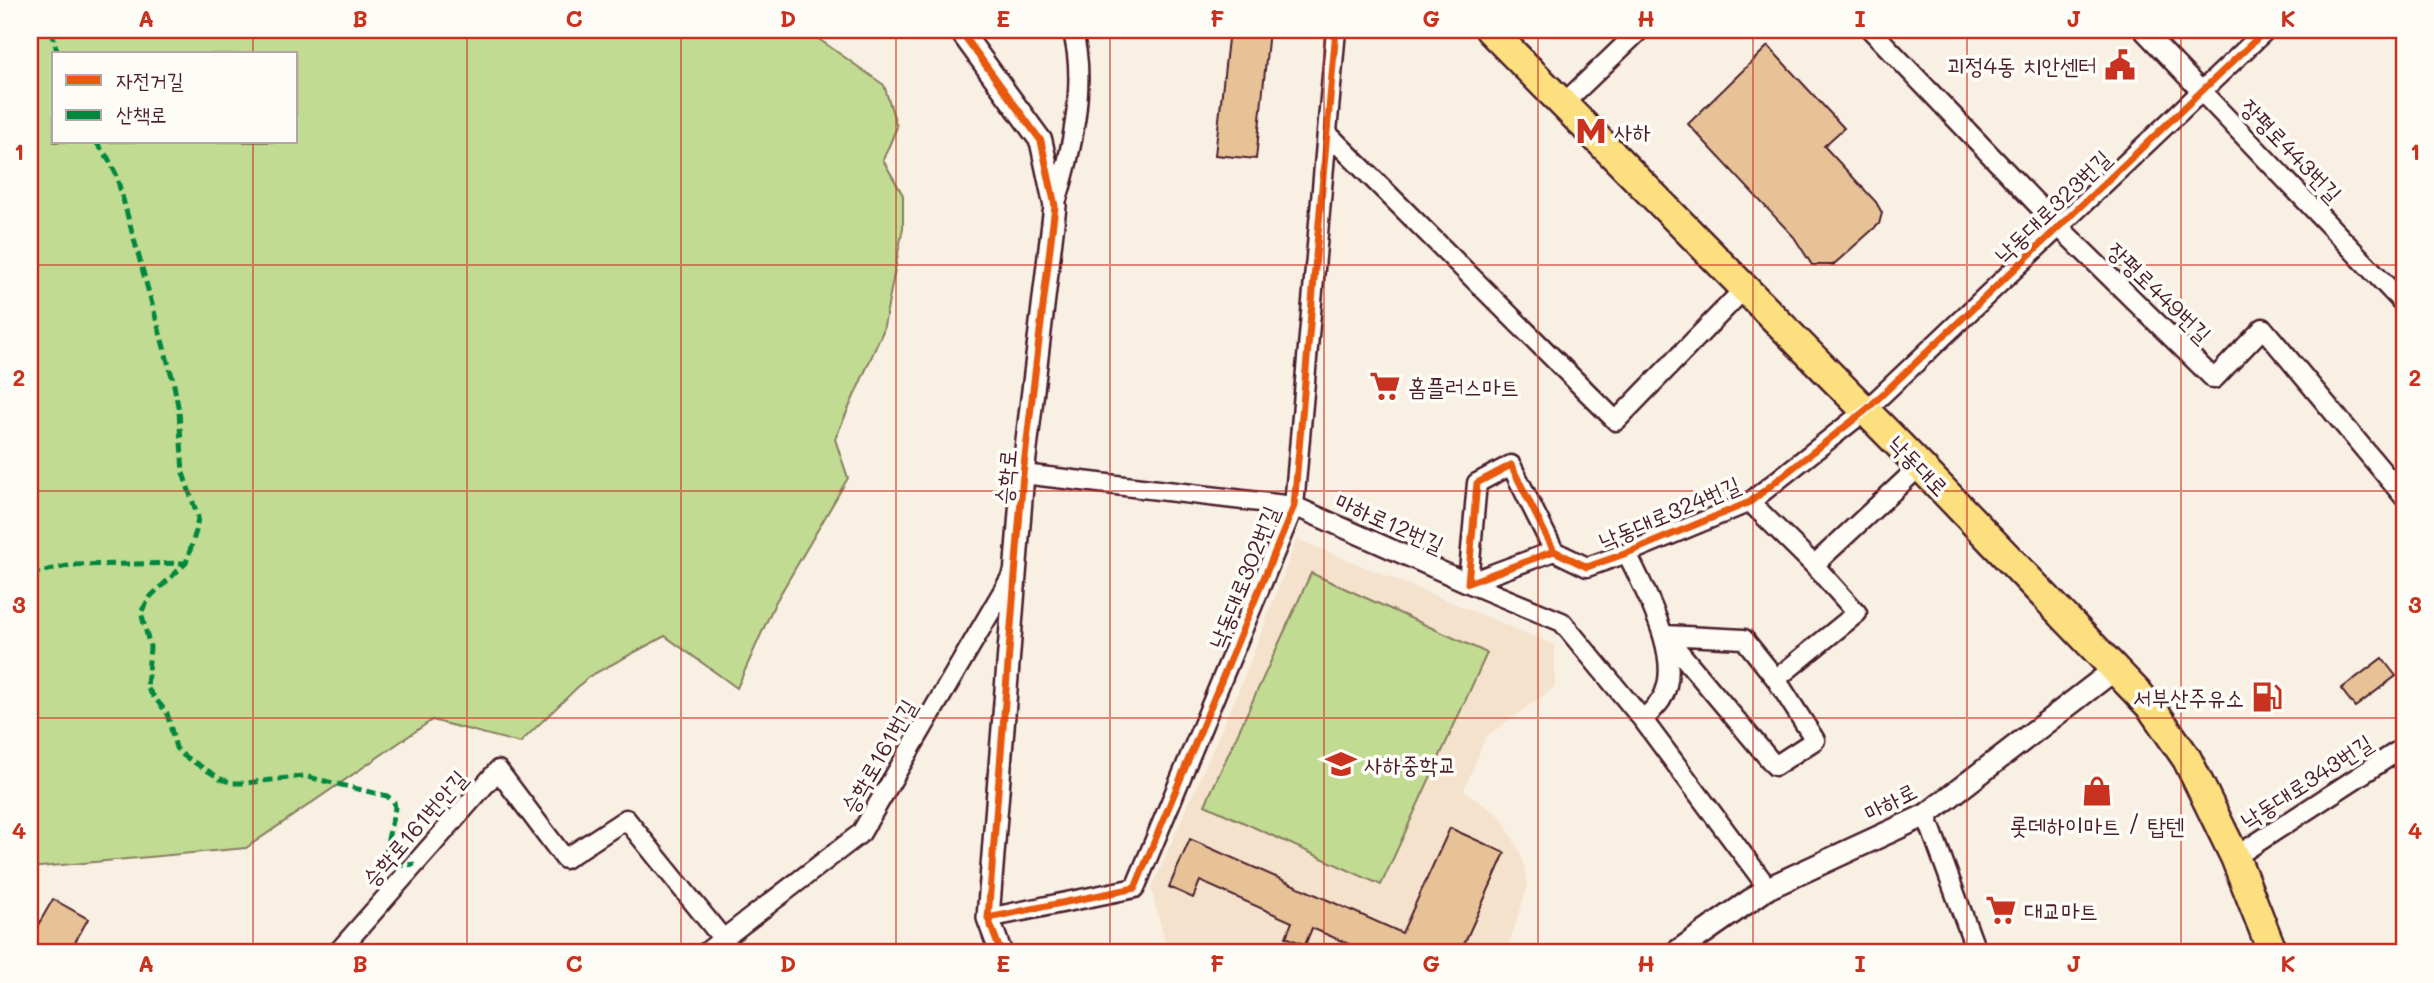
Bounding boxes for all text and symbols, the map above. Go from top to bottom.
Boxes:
text: A [138,3,154,33]
text: B [352,3,368,33]
text: C [565,3,583,33]
text: D [780,3,796,33]
text: E [996,3,1010,33]
text: F [1210,3,1224,33]
text: G [1422,3,1440,33]
text: H [1637,3,1655,33]
text: I [1854,3,1866,33]
text: J [2066,3,2082,33]
text: K [2280,3,2296,33]
public building icon: 괴정4동 치안센터 [2103,48,2137,82]
place label: 괴정4동 치안센터 [1947,50,2097,80]
legend [52,52,298,144]
text: 자전거길 [116,66,184,93]
street label: 장평로443번길 [2235,92,2349,208]
text: 산책로 [116,100,167,127]
metro station icon: 사하 [1574,114,1608,148]
place label: 사하 [1614,116,1651,146]
text: 1 [14,136,24,166]
text: 1 [2410,136,2420,166]
street label: 낙동대로323번길 [1987,143,2117,269]
street label: 장평로449번길 [2102,235,2218,349]
text: 2 [13,362,25,392]
text: 2 [2409,362,2421,392]
supermarket icon: 홈플러스마트 [1368,369,1402,403]
place label: 홈플러스마트 [1408,371,1519,401]
street label: 낙동대로 [1882,428,1956,502]
street label: 승학로 [988,448,1022,506]
street label: 낙동대로324번길 [1594,469,1744,555]
street label: 마하로12번길 [1331,485,1449,559]
street label: 낙동대로302번길 [1201,501,1285,653]
text: 3 [12,589,26,619]
text: 3 [2408,589,2422,619]
fuel station icon: 서부산주유소 [2250,680,2284,714]
place label: 서부산주유소 [2133,682,2244,712]
street label: 승학로161번길 [833,694,923,818]
street label: 낙동대로343번길 [2234,727,2378,835]
school or university icon: 사하중학교 [1324,747,1358,781]
place label: 사하중학교 [1364,749,1457,779]
street label: 승학로161번안길 [355,763,473,893]
shop icon: 롯데하이마트 / 탑텐 [2080,774,2114,808]
street label: 마하로 [1858,775,1922,827]
place label: 롯데하이마트 / 탑텐 [2010,810,2184,840]
text: 4 [12,815,26,845]
text: 4 [2408,815,2422,845]
supermarket icon: 대교마트 [1984,893,2018,927]
place label: 대교마트 [2024,895,2098,925]
text: A [138,948,154,978]
text: B [352,948,368,978]
text: C [565,948,583,978]
text: D [780,948,796,978]
text: E [996,948,1010,978]
text: F [1210,948,1224,978]
text: G [1422,948,1440,978]
text: H [1637,948,1655,978]
text: I [1854,948,1866,978]
text: J [2066,948,2082,978]
text: K [2280,948,2296,978]

